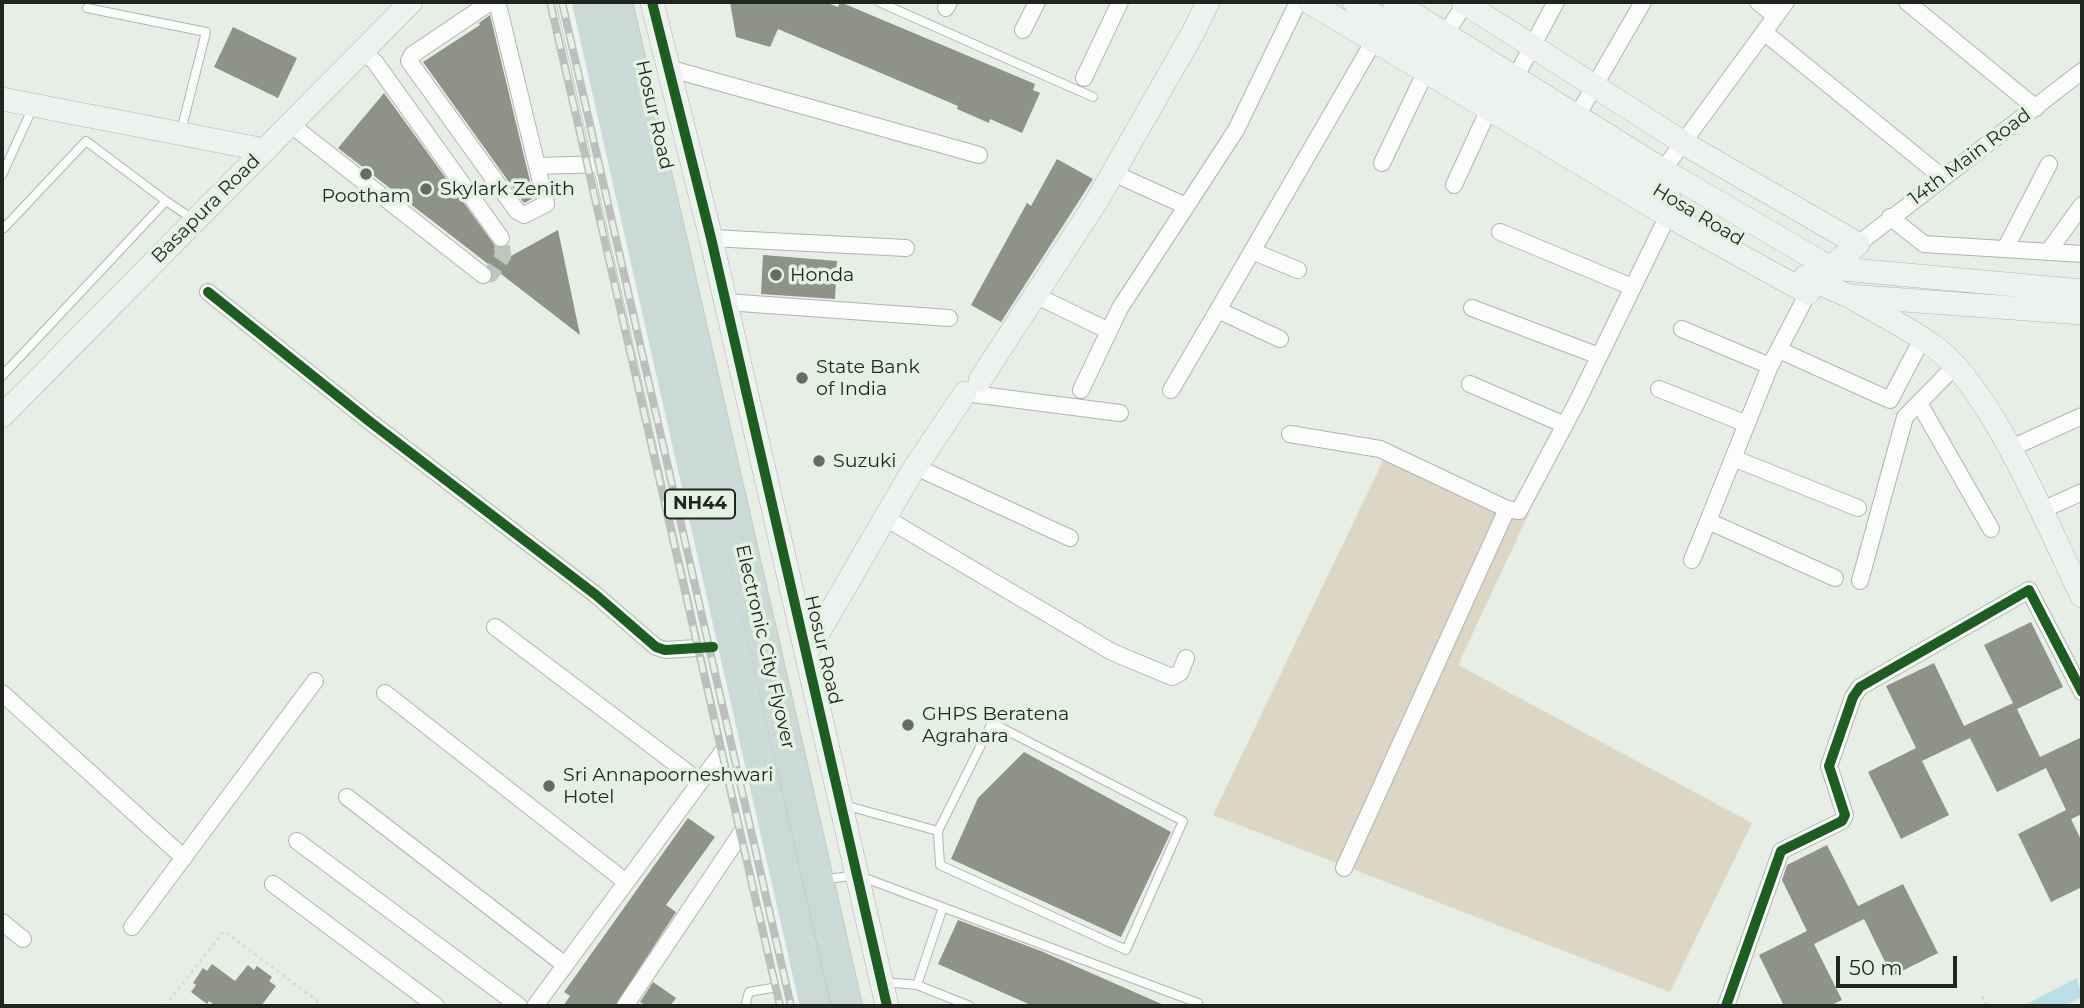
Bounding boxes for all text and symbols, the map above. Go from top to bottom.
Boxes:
street label: Hosur Road [630,58,678,172]
street label: 14th Main Road [1904,104,2036,210]
street label: Basapura Road [147,150,265,268]
marker: Pootham [358,166,374,182]
place label: Skylark Zenith [440,178,575,200]
street label: Hosa Road [1648,179,1748,251]
marker: Skylark Zenith [418,181,434,197]
place label: Pootham [321,185,411,207]
place label: Honda [790,264,854,286]
marker: Honda [768,267,784,283]
place label: State Bank of India [816,356,920,400]
marker: State Bank of India [794,370,810,386]
place label: Suzuki [833,450,896,472]
marker: Suzuki [811,453,827,469]
road number: NH44 [665,490,735,518]
street label: Electronic City Flyover [730,542,800,752]
street label: Hosur Road [799,593,847,707]
place label: GHPS Beratena Agrahara [922,703,1069,747]
marker: GHPS Beratena Agrahara [900,717,916,733]
place label: Sri Annapoorneshwari Hotel [563,764,773,808]
marker: Sri Annapoorneshwari Hotel [541,778,557,794]
scale bar [1839,942,1960,986]
text: 50 m [1849,955,1903,980]

